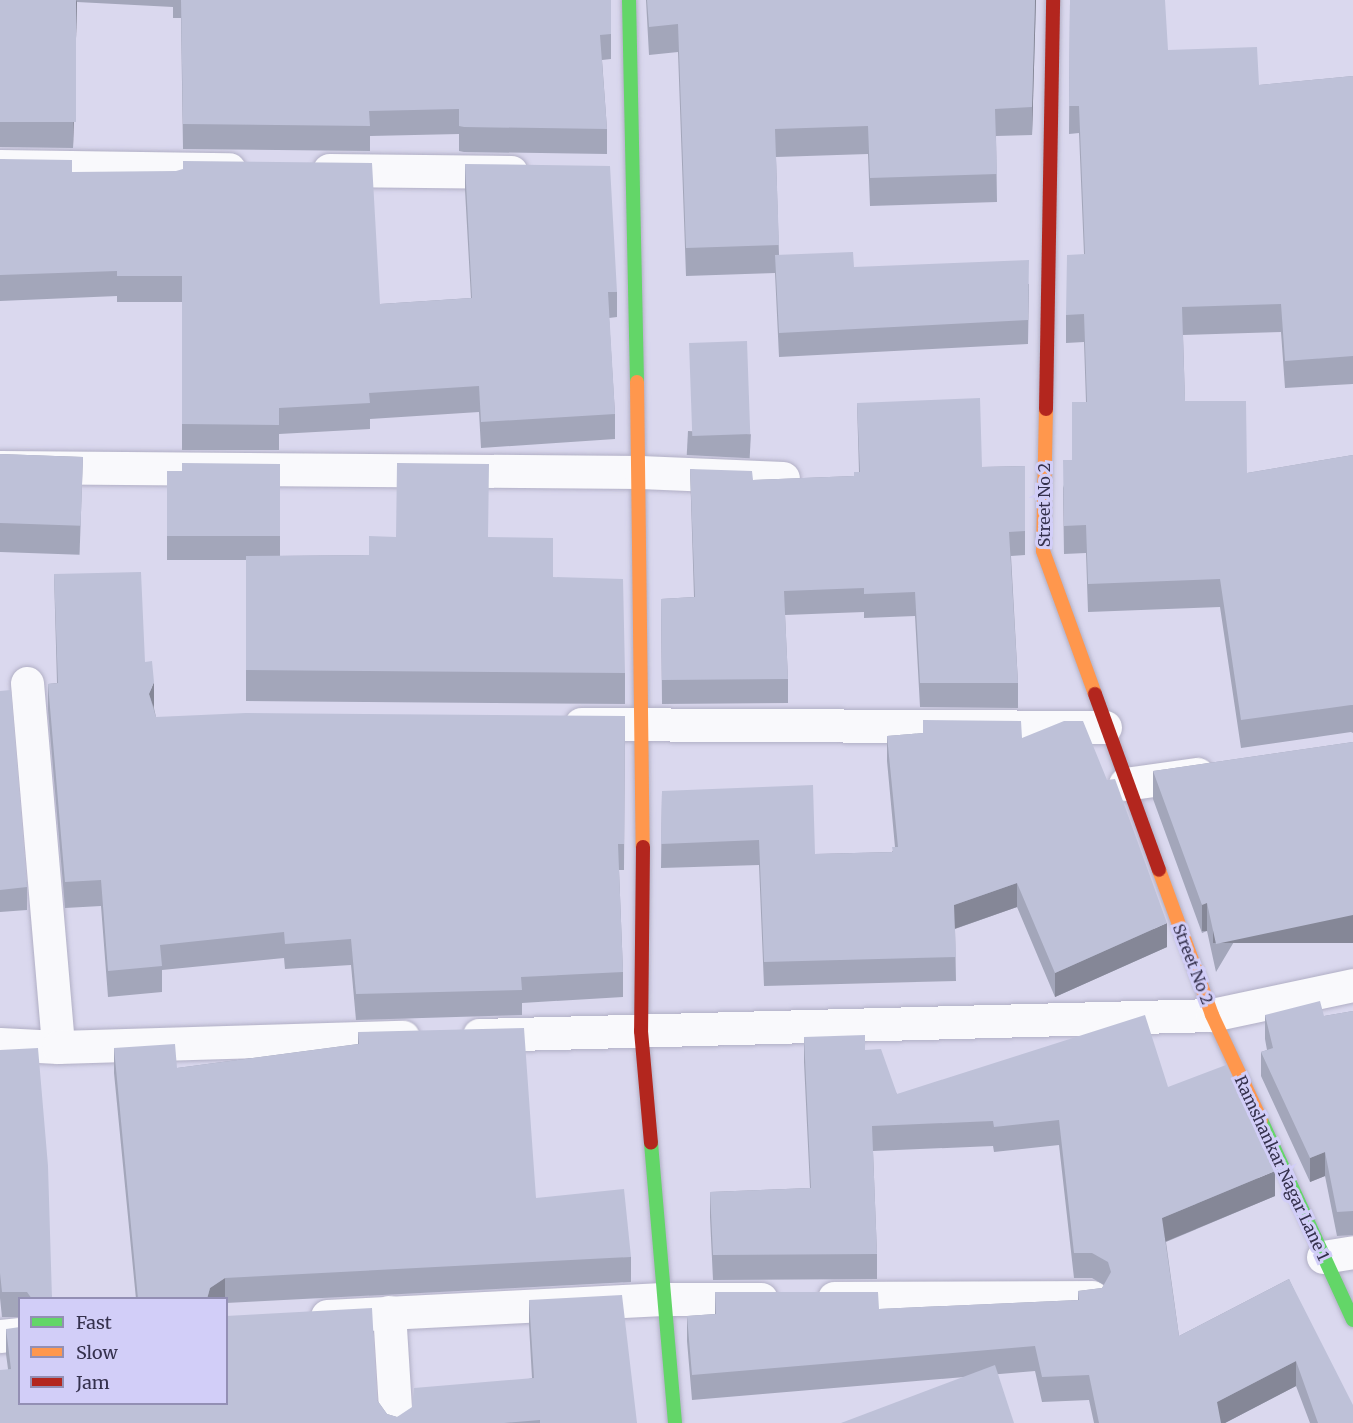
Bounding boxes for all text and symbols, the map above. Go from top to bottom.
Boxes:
street label: Street No 2 [1034,463,1054,547]
street label: Street No 2 [1169,921,1217,1007]
street label: Ramshankar Nagar Lane 1 [1231,1073,1333,1263]
legend [18,1297,228,1405]
text: Fast [76,1311,112,1334]
text: Slow [76,1341,118,1364]
text: Jam [76,1371,110,1394]

